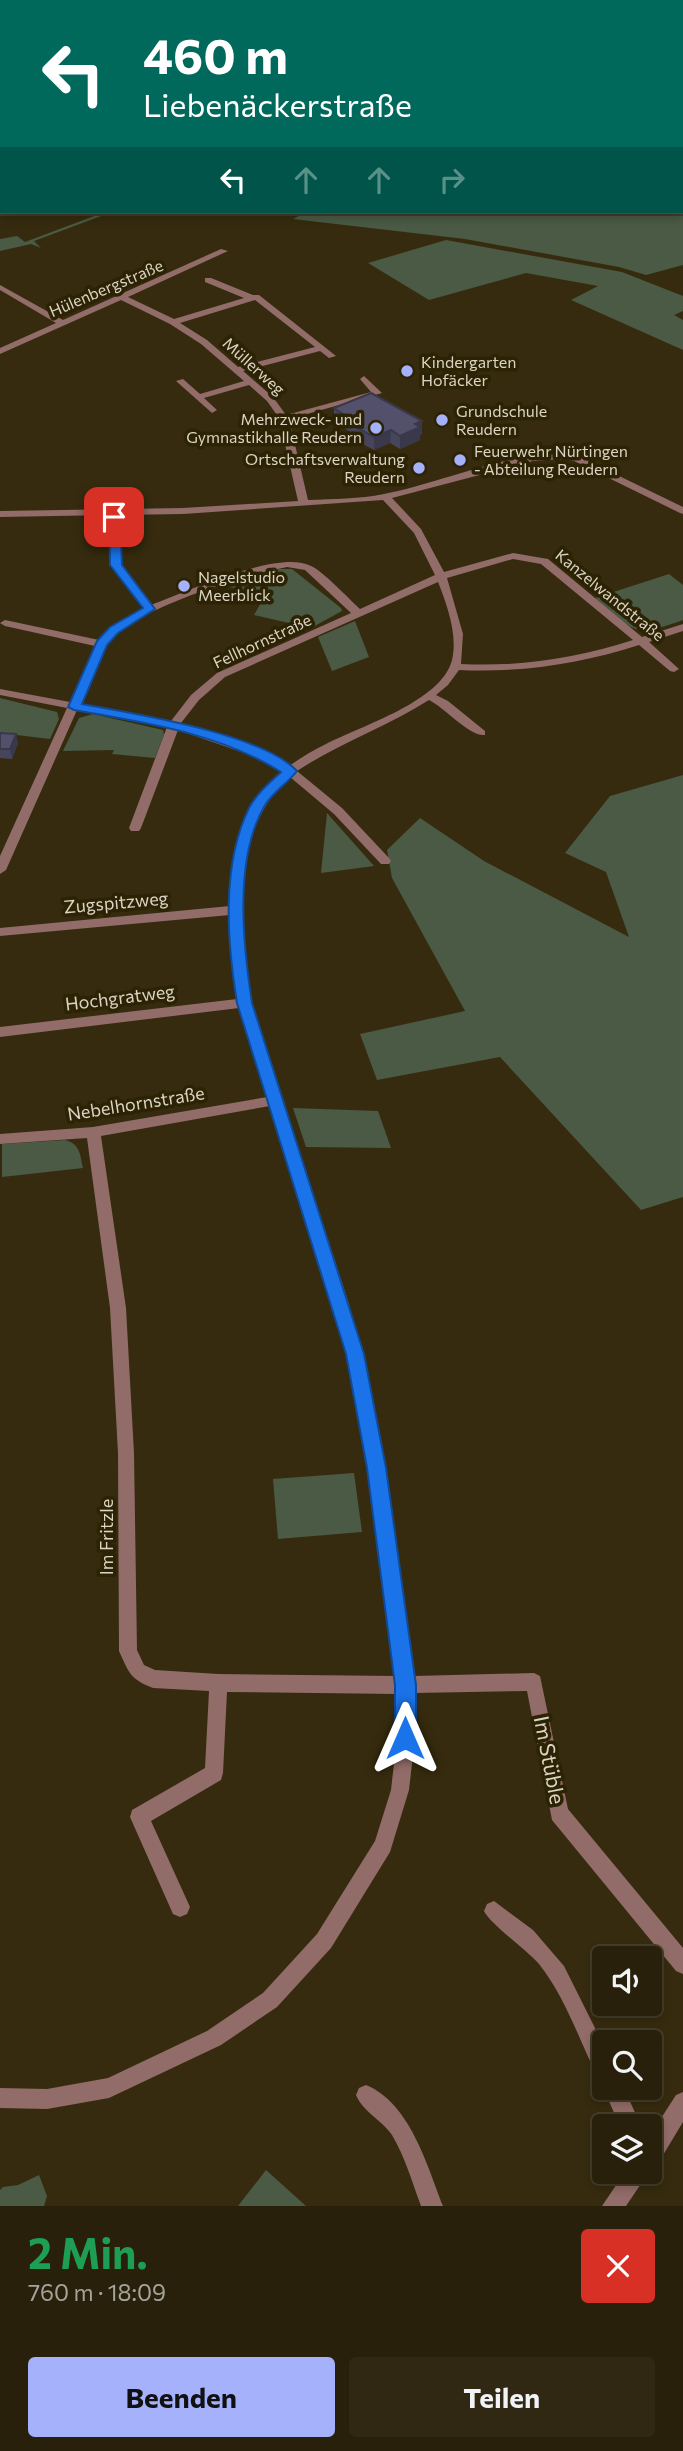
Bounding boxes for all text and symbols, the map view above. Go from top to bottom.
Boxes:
text: 460 m [143,24,288,84]
icon: left [28,28,119,119]
text: Liebenäckerstraße [143,84,412,124]
icon: left [214,161,252,199]
icon: ahead [287,161,325,199]
icon: ahead [360,161,398,199]
icon: right [433,161,471,199]
street label: Hülenbergstraße [46,255,166,320]
street label: Müllerweg [219,333,289,399]
place label: Kindergarten Hofäcker [421,352,516,389]
marker: Kindergarten Hofäcker [399,363,415,379]
place label: Grundschule Reudern [456,401,547,438]
place label: Mehrzweck- und Gymnastikhalle Reudern [186,409,362,446]
marker: Grundschule Reudern [434,412,450,428]
marker: Mehrzweck- und Gymnastikhalle Reudern [368,420,384,436]
place label: Feuerwehr Nürtingen - Abteilung Reudern [474,441,628,478]
place label: Ortschaftsverwaltung Reudern [245,449,405,486]
marker: Feuerwehr Nürtingen - Abteilung Reudern [452,452,468,468]
marker: Ortschaftsverwaltung Reudern [411,460,427,476]
pin [84,487,144,547]
icon: arrive [95,498,133,536]
street label: Kanzelwandstraße [552,545,669,644]
place label: Nagelstudio Meerblick [198,567,285,604]
marker: Nagelstudio Meerblick [176,578,192,594]
street label: Fellhornstraße [210,609,314,672]
street label: Zugspitzweg [63,886,169,918]
street label: Hochgratweg [64,979,176,1015]
street label: Nebelhornstraße [66,1081,206,1125]
street label: Im Fritzle [95,1499,117,1575]
position arrow [368,1701,442,1775]
street label: Im Stüble [530,1713,571,1806]
map controls [592,1946,662,2184]
button: sound [592,1946,662,2016]
button: search [592,2030,662,2100]
button: layers [592,2114,662,2184]
text: 2 Min. [28,2226,148,2278]
button: close [581,2229,655,2303]
text: 760 m · 18:09 [28,2278,166,2306]
button: Beenden [28,2357,335,2437]
button: Teilen [349,2357,655,2437]

